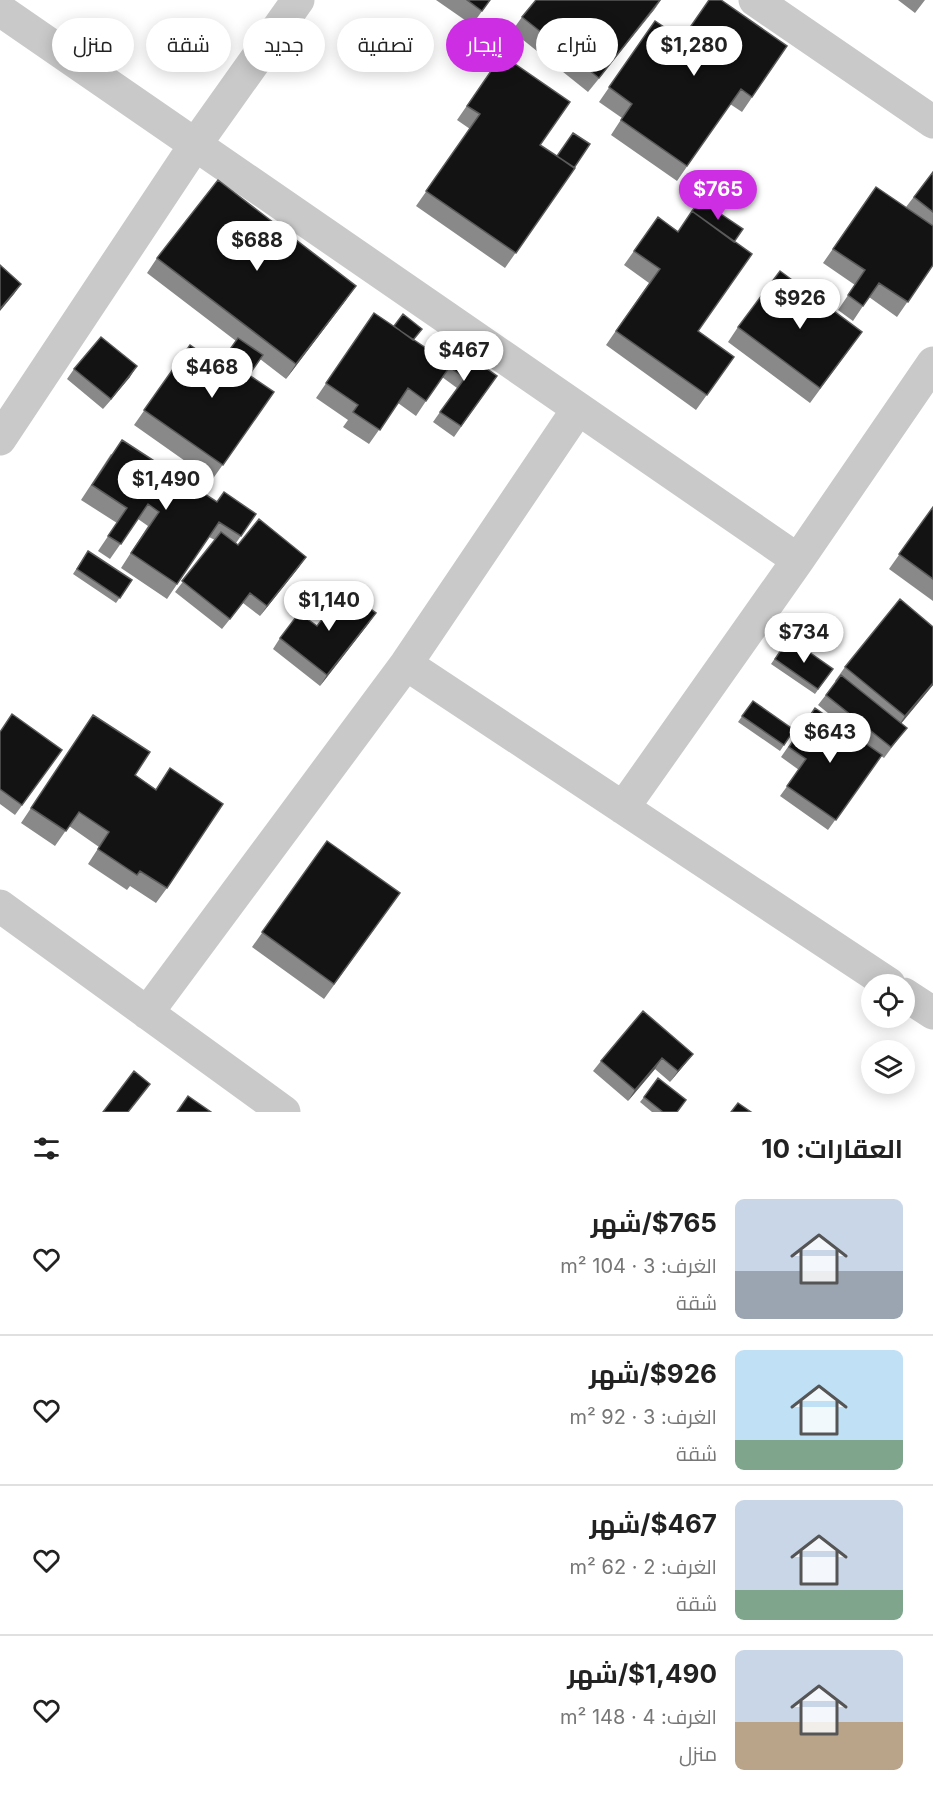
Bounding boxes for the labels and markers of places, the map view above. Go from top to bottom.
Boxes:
pin: $1,280 [645,26,743,77]
pin: $765 [682,170,754,221]
pin: $688 [221,221,293,272]
pin: $926 [764,279,836,330]
pin: $467 [428,331,500,382]
pin: $468 [176,348,248,399]
pin: $1,490 [117,460,215,511]
pin: $1,140 [280,581,378,632]
pin: $734 [768,613,840,664]
pin: $643 [794,713,866,764]

